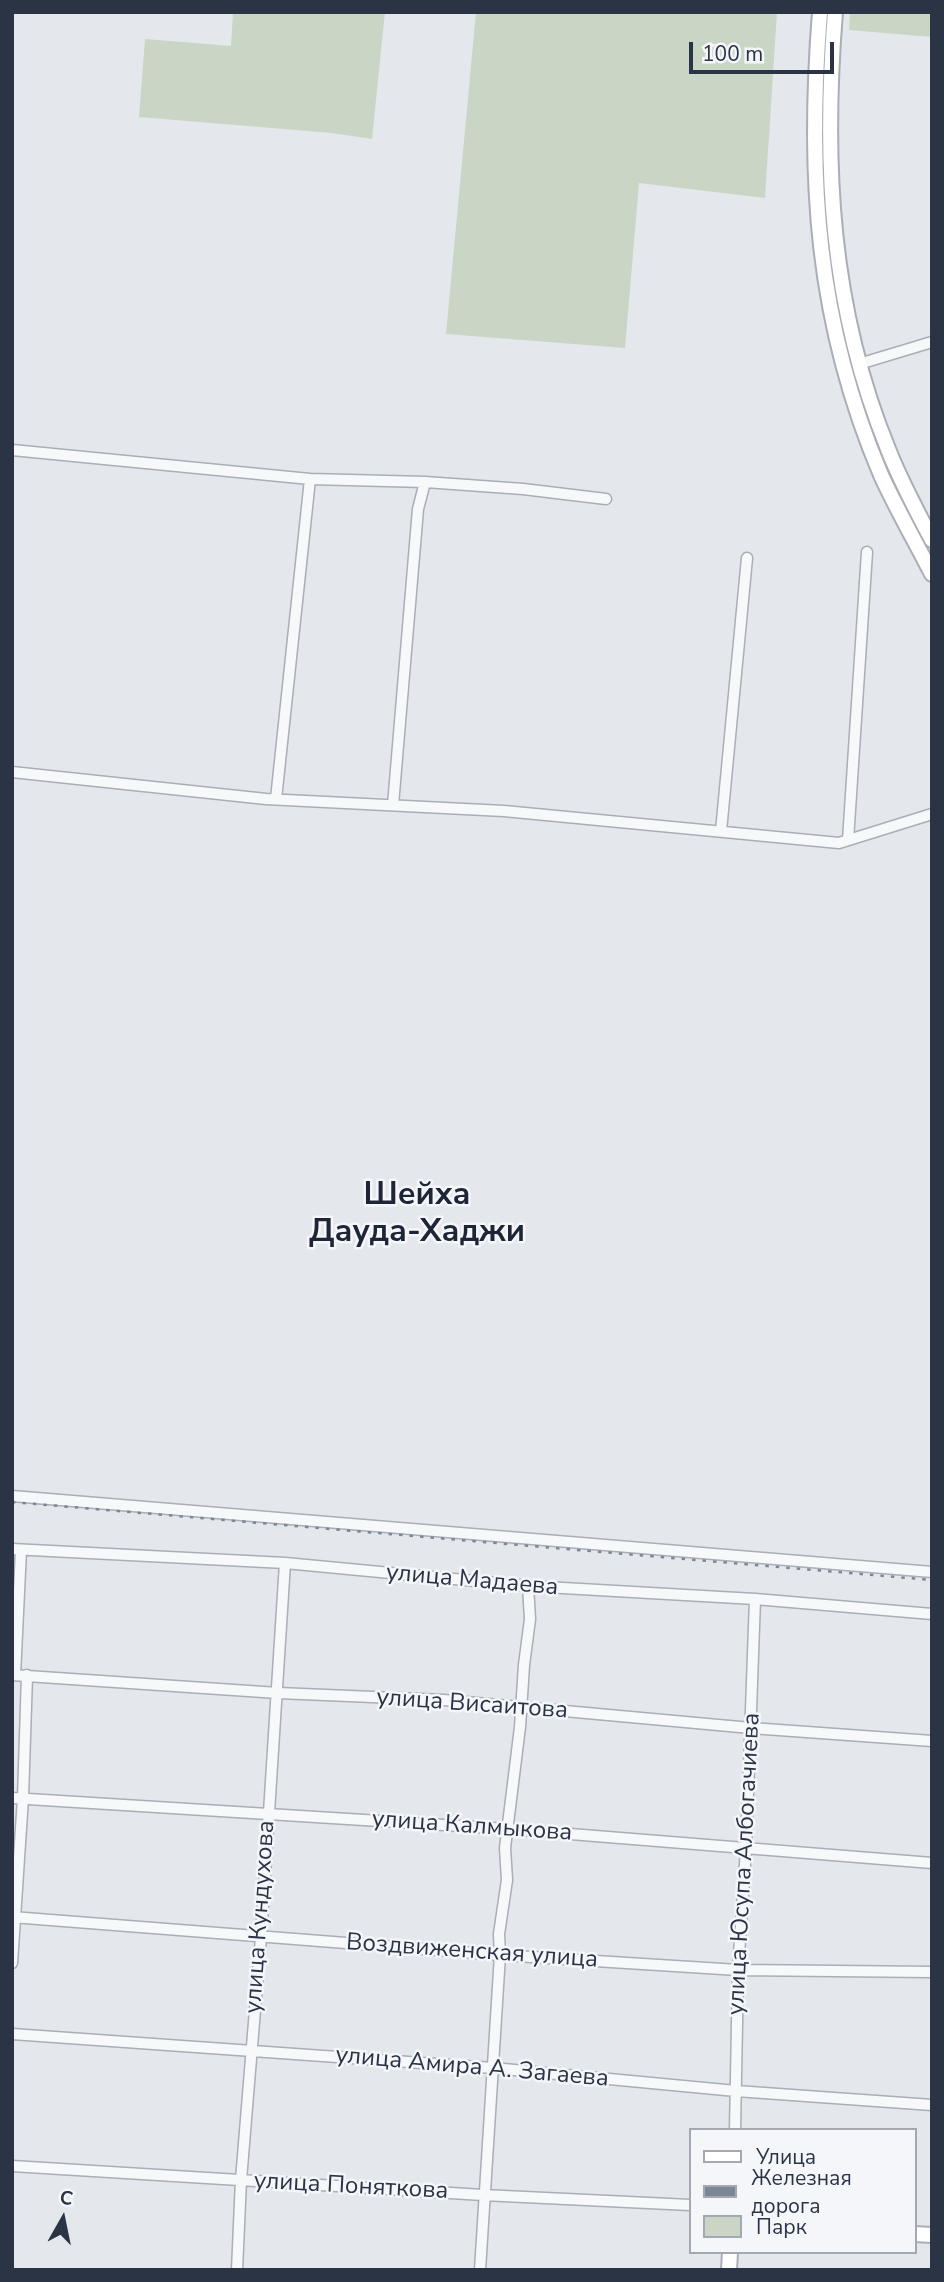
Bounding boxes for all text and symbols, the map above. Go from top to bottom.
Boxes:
scale bar [692,28,837,72]
text: 100 m [702,40,763,68]
district label: Шейха Дауда-Хаджи [309,1177,525,1252]
street label: улица Мадаева [385,1559,559,1603]
street label: улица Висаитова [375,1684,569,1726]
street label: улица Юсупа Албогачиева [723,1712,767,2016]
street label: улица Калмыкова [371,1806,573,1848]
street label: улица Кундухова [240,1820,282,2014]
street label: Воздвиженская улица [345,1929,599,1975]
street label: улица Амира А. Загаева [334,2042,610,2094]
legend [688,2128,916,2254]
text: Улица [756,2143,816,2171]
text: Железная дорога [751,2164,852,2220]
street label: улица Поняткова [253,2168,449,2206]
north arrow [28,2184,98,2254]
text: С [58,2184,75,2212]
text: Парк [756,2213,807,2241]

